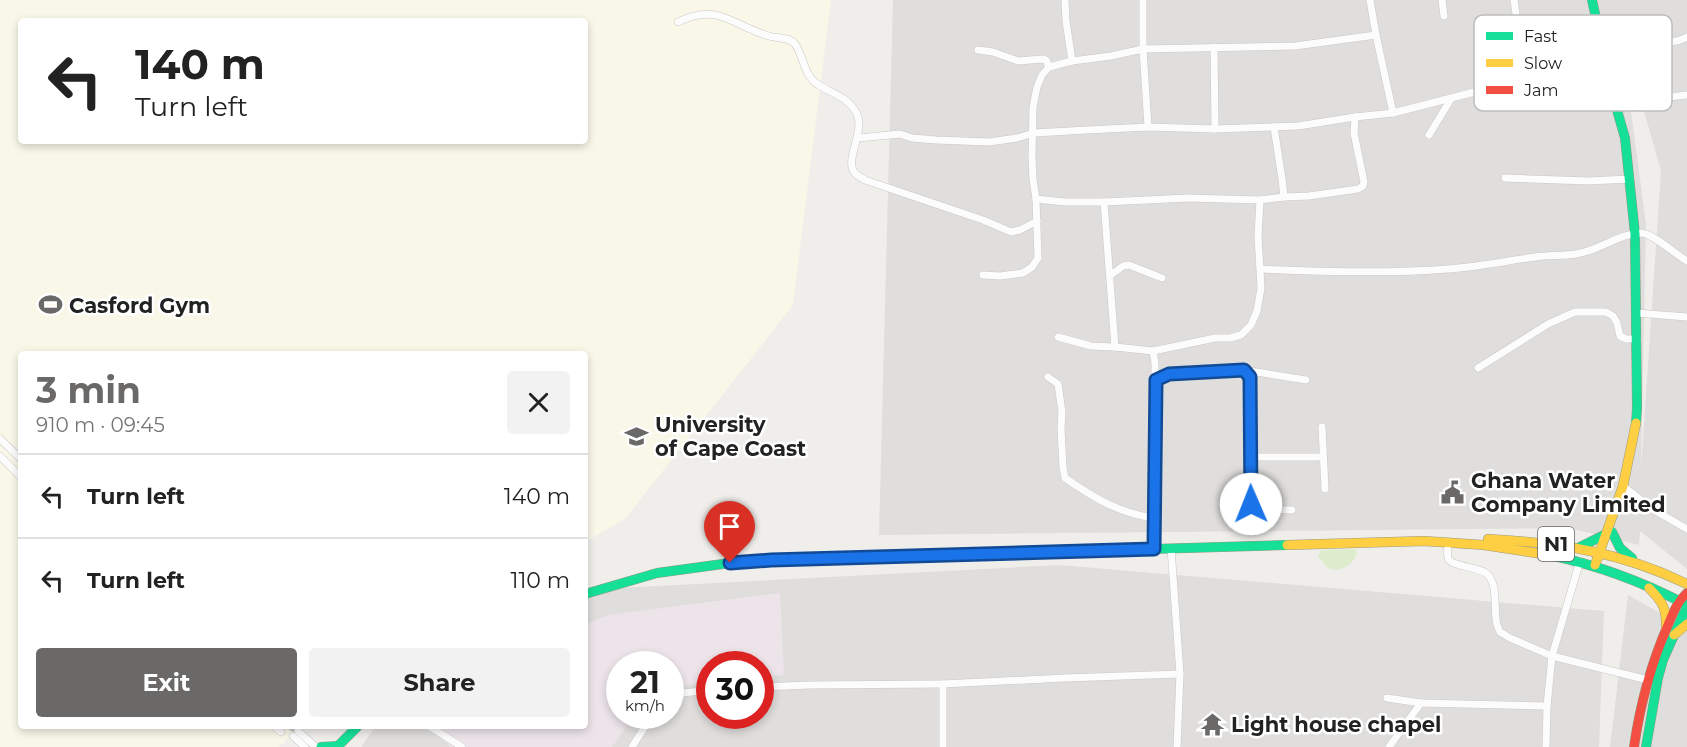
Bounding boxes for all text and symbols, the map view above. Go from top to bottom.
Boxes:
legend [1474,15,1672,111]
text: Fast [1524,27,1558,46]
text: 140 m [135,38,265,90]
icon: left [36,42,114,120]
text: Slow [1524,54,1562,73]
text: Jam [1523,81,1558,100]
text: Turn left [135,90,248,123]
sports icon: Casford Gym [38,292,64,318]
place label: Casford Gym [69,293,210,318]
text: 3 min [36,368,141,412]
button: close [507,371,570,434]
place label: University of Cape Coast [655,412,806,461]
text: 910 m · 09:45 [36,413,165,437]
school or university icon: University of Cape Coast [624,423,650,449]
place label: Ghana Water Company Limited [1471,468,1666,517]
position arrow [1219,472,1283,536]
public building icon: Ghana Water Company Limited [1440,479,1466,505]
icon: left [36,480,69,513]
text: Turn left [87,483,185,510]
text: 140 m [504,483,570,510]
pin [704,501,755,563]
icon: arrive [713,510,746,543]
road number: N1 [1538,527,1574,561]
icon: left [36,564,69,597]
text: Turn left [87,567,185,594]
text: 110 m [510,567,570,594]
button: Exit [36,648,297,717]
button: Share [309,648,570,717]
speed limit sign: 30 [696,651,774,729]
text: 21 [630,664,660,701]
text: km/h [625,696,665,715]
temple icon: Light house chapel [1200,711,1226,737]
place label: Light house chapel [1231,712,1441,737]

